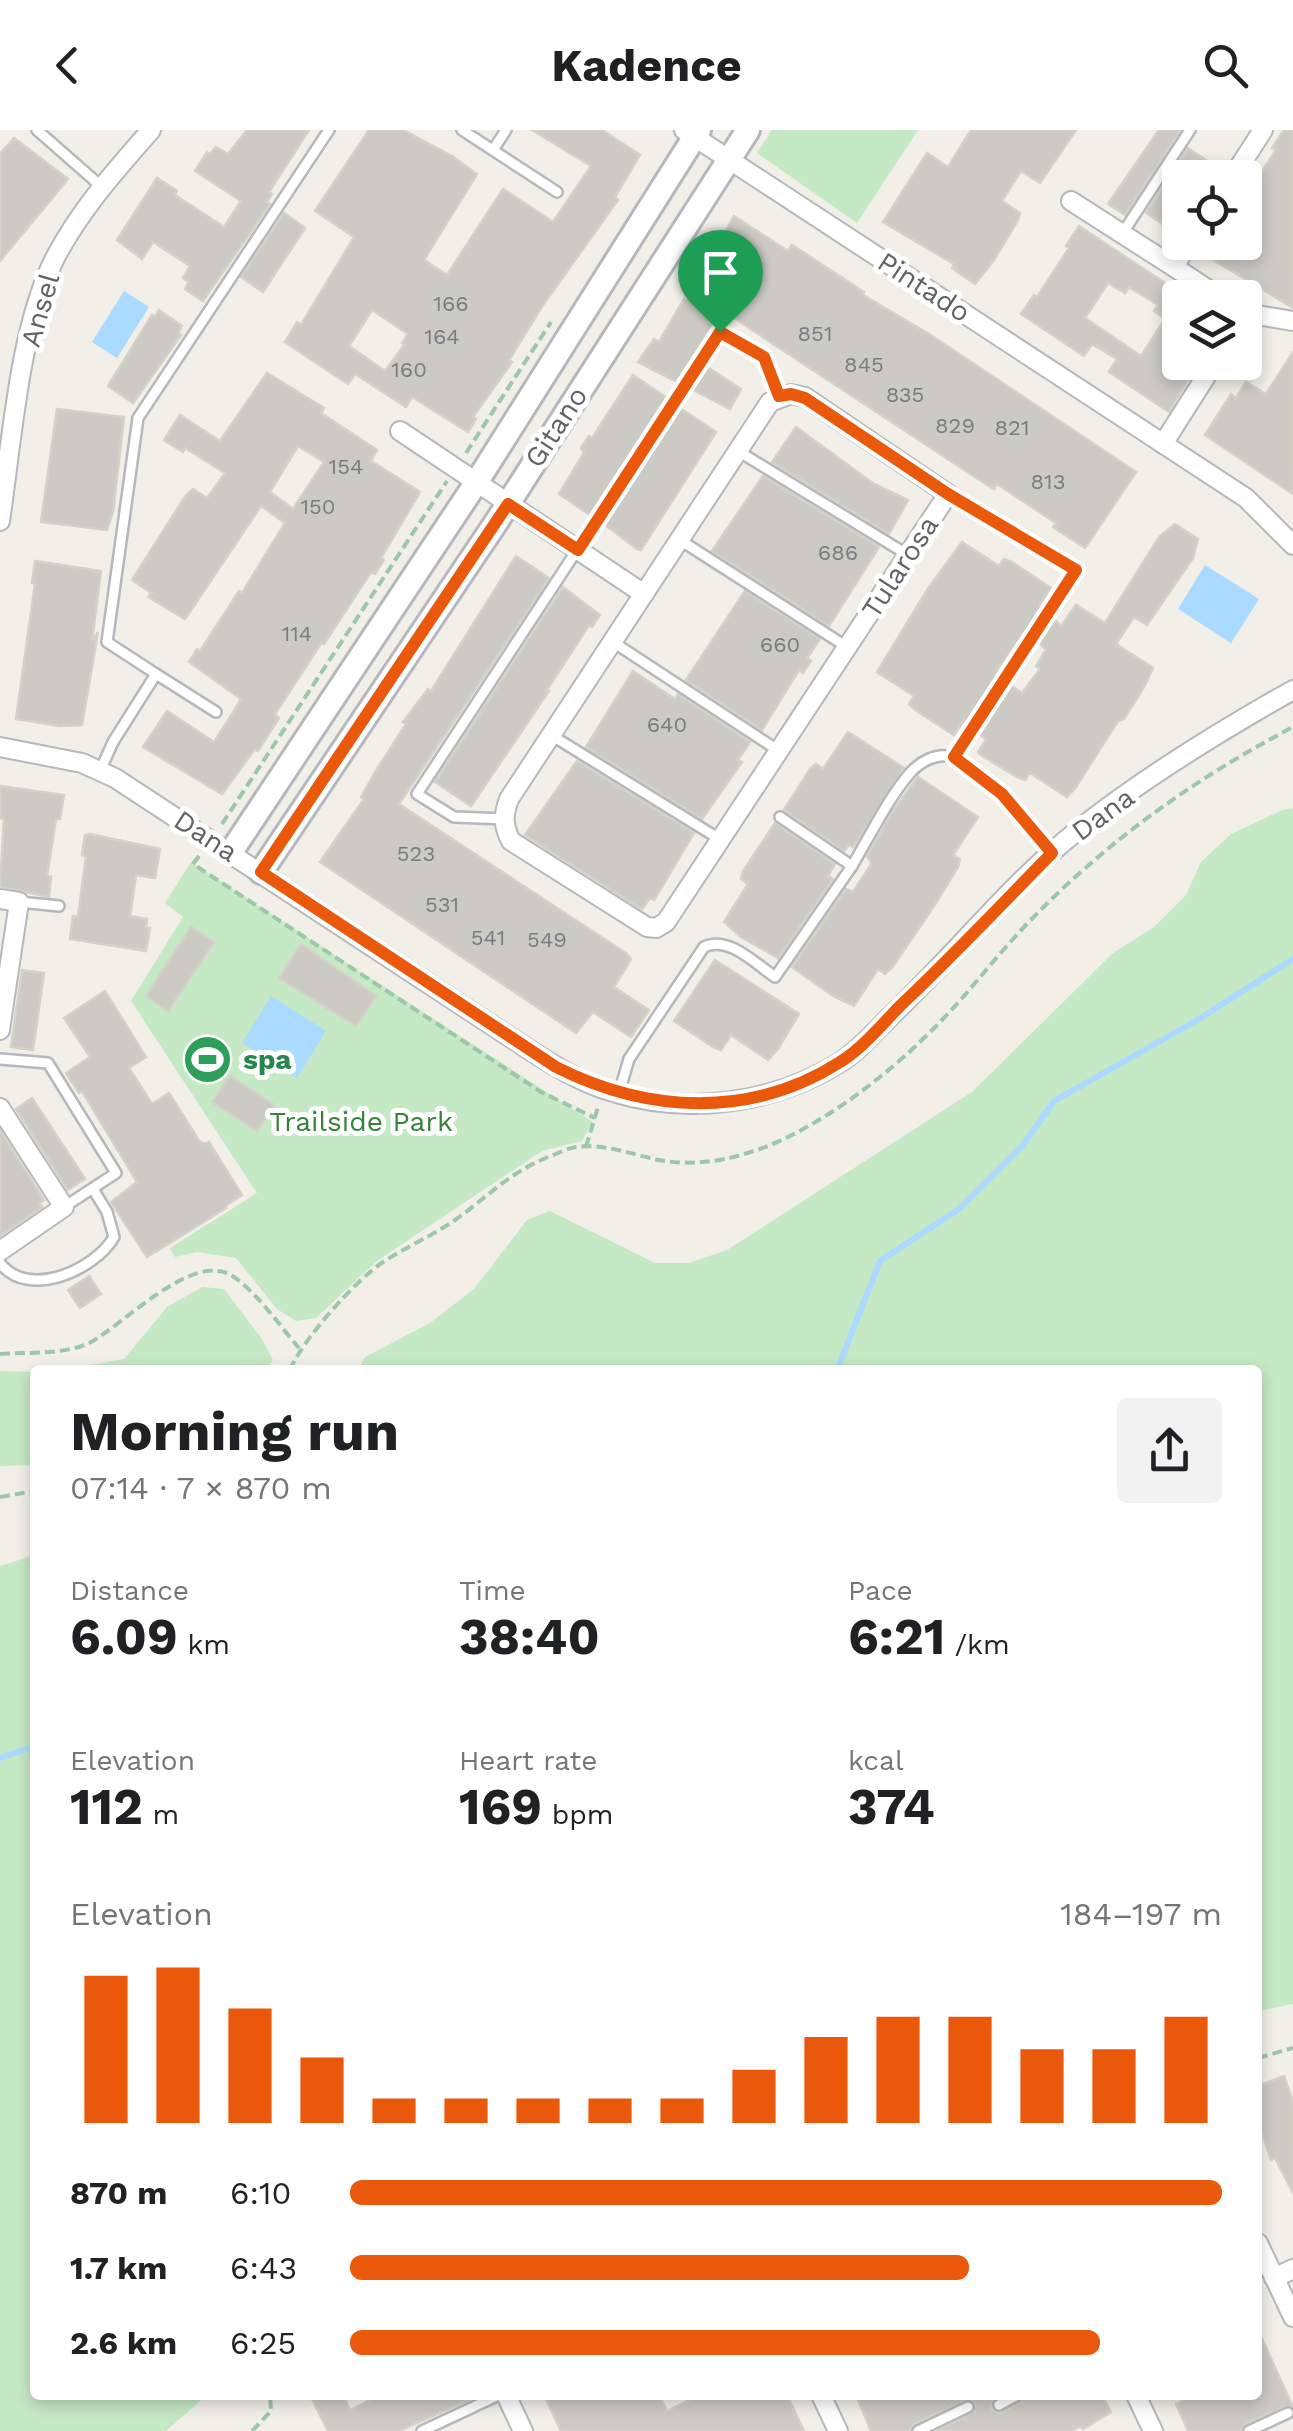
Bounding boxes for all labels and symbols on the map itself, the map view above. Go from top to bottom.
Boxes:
pin [678,230,763,333]
street label: Pintado [872,245,976,329]
street label: Ansel [14,269,66,351]
house number: 166 [433,291,469,316]
house number: 851 [798,321,832,346]
house number: 164 [424,324,460,349]
house number: 845 [844,352,884,377]
house number: 160 [391,357,427,382]
street label: Gitano [518,381,594,473]
house number: 835 [886,382,924,407]
house number: 829 [935,413,975,438]
house number: 821 [995,415,1029,440]
house number: 154 [329,454,363,479]
house number: 813 [1031,469,1065,494]
house number: 150 [300,494,336,519]
street label: Tularosa [855,510,945,624]
house number: 686 [818,540,858,565]
house number: 114 [282,621,312,646]
house number: 660 [760,632,800,657]
house number: 640 [647,712,687,737]
street label: Dana [1065,780,1141,848]
street label: Dana [168,803,244,869]
house number: 523 [397,841,435,866]
house number: 531 [425,892,459,917]
house number: 541 [471,925,505,950]
house number: 549 [527,927,567,952]
sports icon: spa [182,1033,234,1085]
place label: spa [243,1043,292,1076]
park label: Trailside Park [269,1105,453,1138]

